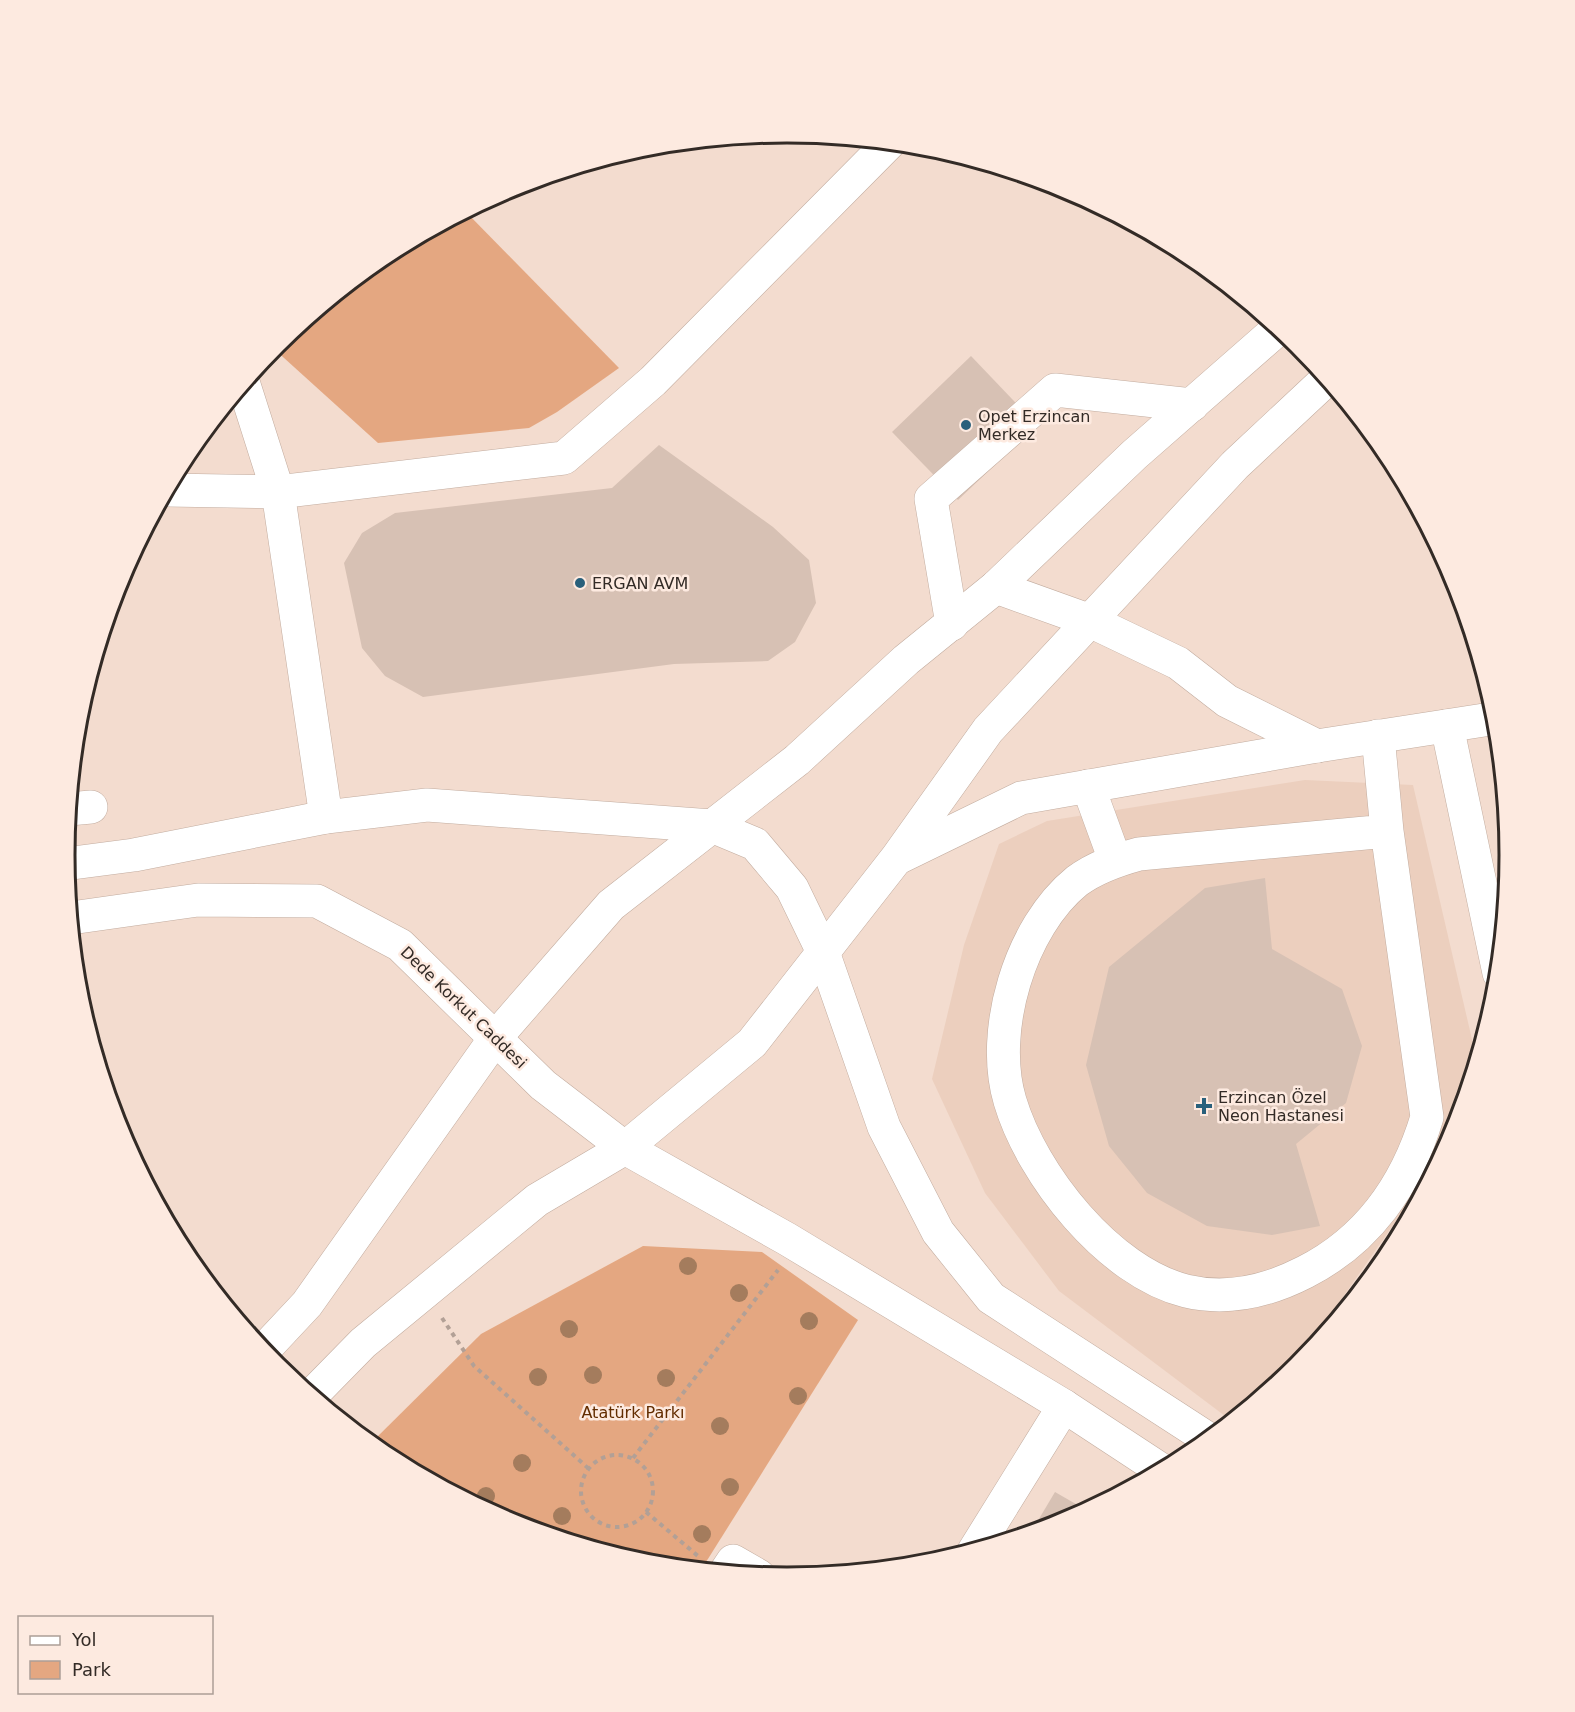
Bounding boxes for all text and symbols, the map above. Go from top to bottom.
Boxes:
place label: Opet Erzincan Merkez [978,407,1090,444]
marker: Opet Erzincan Merkez [959,418,973,432]
place label: ERGAN AVM [592,574,688,593]
marker: ERGAN AVM [573,576,587,590]
street label: Dede Korkut Caddesi [397,942,530,1072]
place label: Erzincan Özel Neon Hastanesi [1218,1088,1344,1125]
marker: Erzincan Özel Neon Hastanesi [1195,1097,1213,1115]
park label: Atatürk Parkı [581,1403,685,1422]
legend [18,1616,213,1694]
text: Yol [71,1629,97,1650]
text: Park [72,1659,111,1680]

